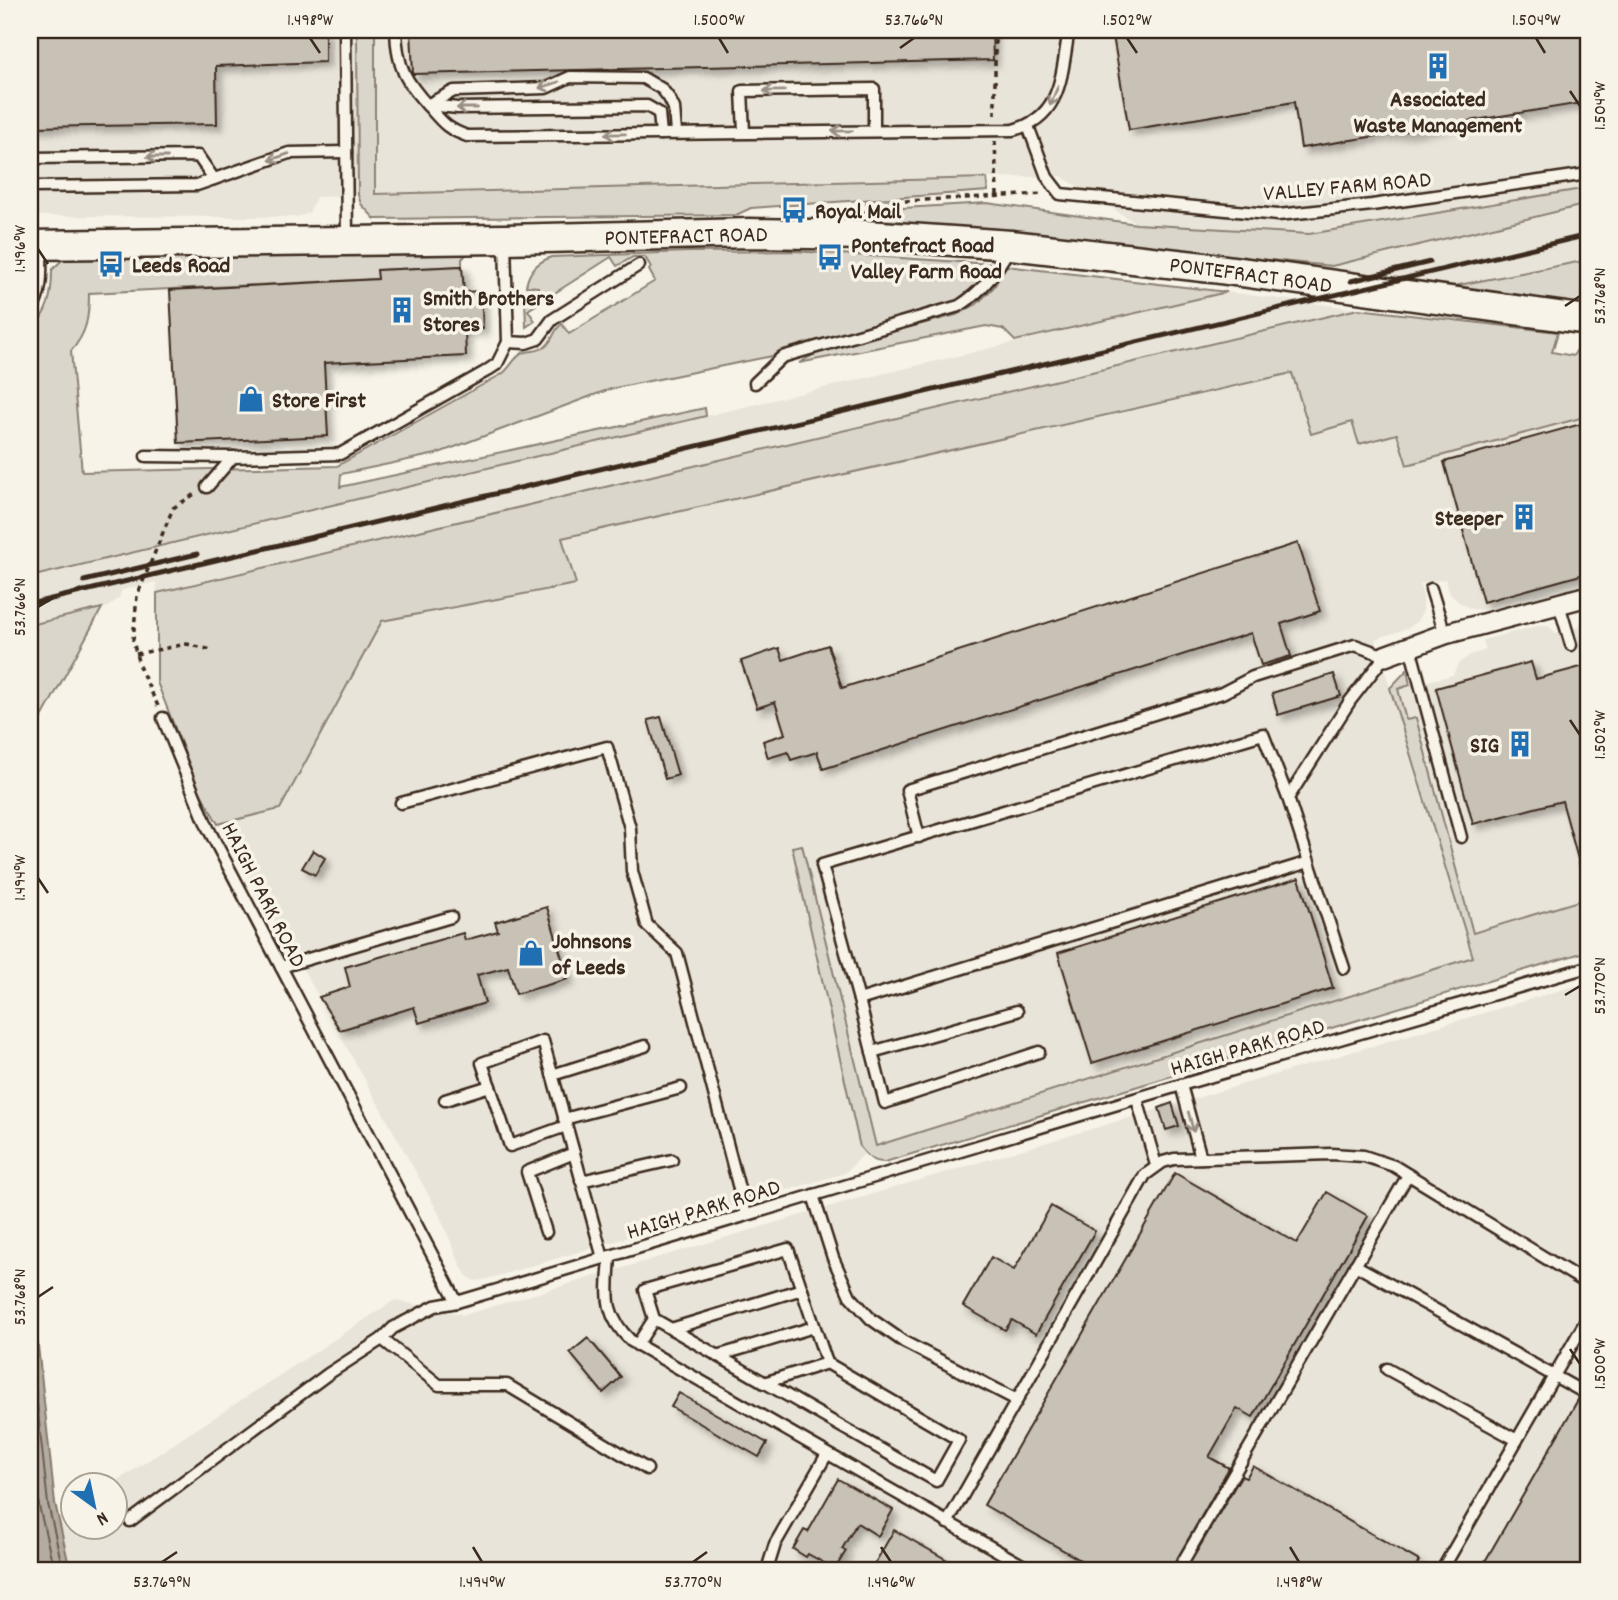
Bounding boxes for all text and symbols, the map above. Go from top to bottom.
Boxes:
text: 1.498°W [287,9,334,34]
text: 1.500°W [694,9,745,34]
text: 53.766°N [885,9,943,34]
text: 1.502°W [1102,9,1152,34]
text: 1.504°W [1512,9,1561,34]
building icon: Associated Waste Management [1423,51,1453,81]
one-way arrow [538,80,560,93]
text: 1.504°W [1589,81,1614,130]
one-way arrow [763,84,786,98]
one-way arrow [1047,85,1060,106]
place label: Associated Waste Management [1354,85,1523,144]
one-way arrow [456,101,479,115]
one-way arrow [831,125,854,138]
one-way arrow [603,127,626,141]
one-way arrow [146,150,169,164]
one-way arrow [268,151,290,164]
street label: VALLEY FARM ROAD [1262,165,1433,212]
bus stop icon: Royal Mail [779,195,809,225]
place label: Royal Mail [815,197,902,230]
street label: PONTEFRACT ROAD [604,220,768,257]
text: 1.496°W [9,225,34,273]
place label: Pontefract Road Valley Farm Road [851,231,1002,290]
bus stop icon: Pontefract Road Valley Farm Road [815,242,845,272]
bus stop icon: Leeds Road [96,249,126,279]
street label: PONTEFRACT ROAD [1168,250,1334,304]
place label: Leeds Road [132,251,230,284]
text: 53.768°N [1589,268,1614,324]
place label: Smith Brothers Stores [423,284,555,343]
building icon: Smith Brothers Stores [387,295,417,325]
shop icon: Store First [236,384,266,414]
place label: Store First [272,386,366,419]
building icon: Steeper [1509,502,1539,532]
place label: Steeper [1435,504,1503,537]
text: 53.766°N [9,578,34,636]
text: 1.502°W [1589,710,1614,760]
building icon: SIG [1505,729,1535,759]
place label: SIG [1470,731,1499,764]
street label: HAIGH PARK ROAD [211,817,313,974]
text: 1.494°W [9,854,34,901]
place label: Johnsons of Leeds [552,927,632,986]
shop icon: Johnsons of Leeds [516,938,546,968]
text: 53.770°N [1589,957,1614,1015]
street label: HAIGH PARK ROAD [1167,1012,1329,1087]
one-way arrow [1185,1110,1198,1133]
street label: HAIGH PARK ROAD [623,1172,785,1250]
text: 53.768°N [9,1269,34,1325]
text: 1.500°W [1589,1338,1614,1390]
north arrow [60,1470,130,1540]
text: N [90,1503,113,1531]
text: 53.769°N [133,1571,191,1596]
text: 1.494°W [459,1571,506,1596]
text: 53.770°N [664,1571,722,1596]
text: 1.496°W [867,1571,915,1596]
text: 1.498°W [1276,1571,1323,1596]

